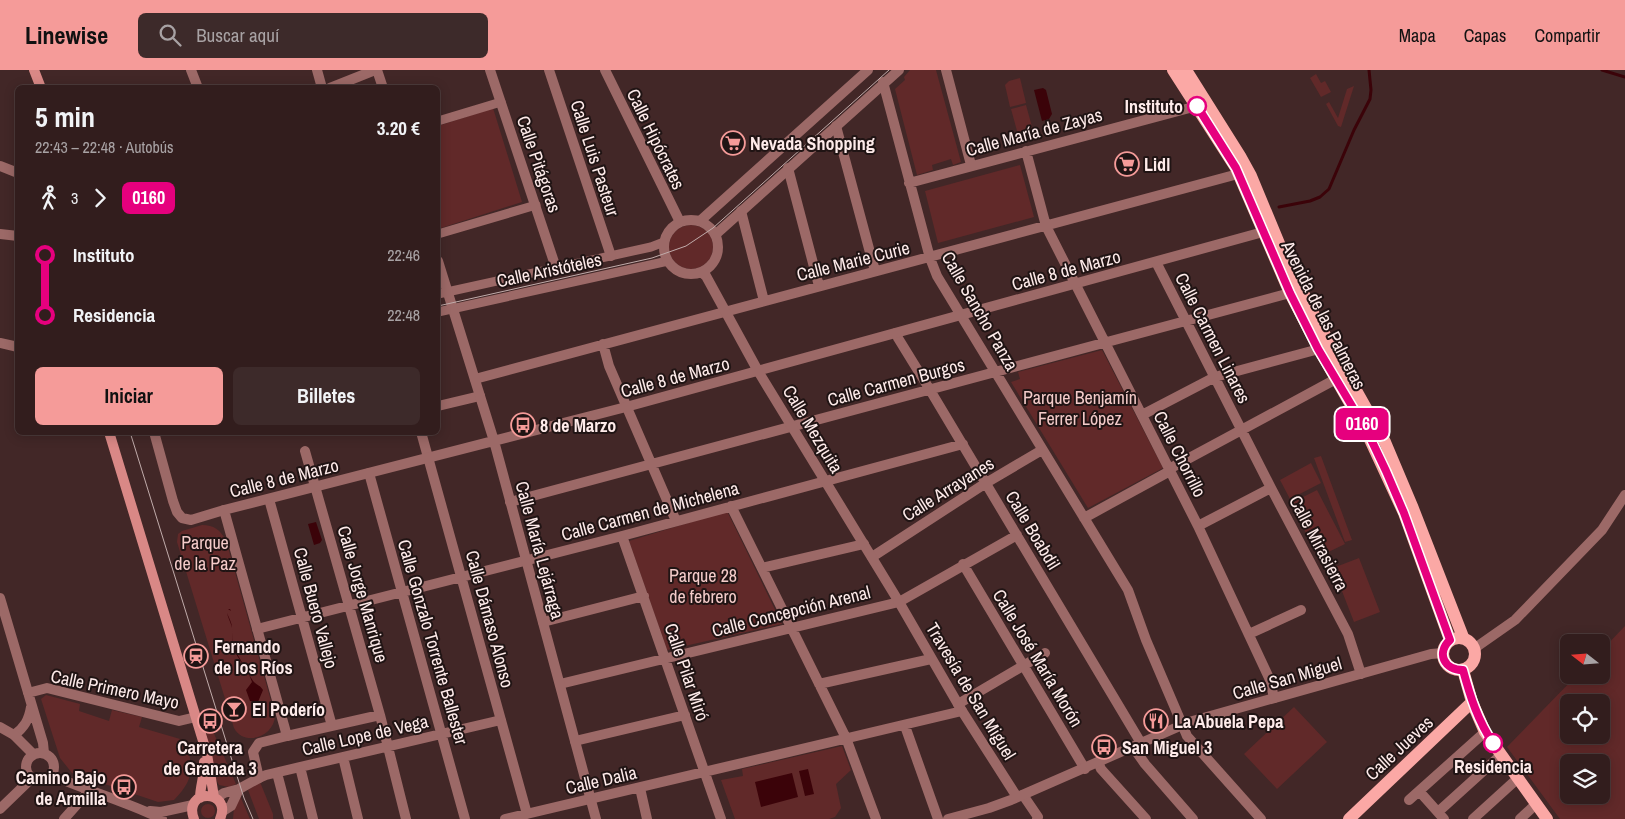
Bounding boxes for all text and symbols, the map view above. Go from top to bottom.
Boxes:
search box [138,13,488,58]
text: Linewise [25,19,108,51]
icon: search [156,21,184,49]
text: Buscar aquí [196,22,279,48]
text: Mapa [1399,23,1436,48]
text: Capas [1464,23,1506,48]
text: Compartir [1534,23,1600,48]
street label: Calle Hipócrates [621,84,691,194]
place label: Instituto [1125,94,1183,119]
marker: Instituto [1187,96,1207,116]
street label: Calle Luis Pasteur [564,97,626,219]
text: 5 min [35,98,95,136]
street label: Calle María de Zayas [963,102,1105,162]
street label: Calle Pitágoras [511,112,567,216]
text: 3.20 € [377,115,420,141]
supermarket icon: Nevada Shopping [720,130,746,156]
place label: Nevada Shopping [750,131,875,156]
text: 22:43 – 22:48 · Autobús [35,136,174,158]
supermarket icon: Lidl [1114,151,1140,177]
place label: Lidl [1144,152,1170,177]
icon: walk [35,184,63,212]
icon: forward [86,184,114,212]
text: 0160 [132,185,165,210]
text: 3 [71,187,78,209]
street label: Calle Marie Curie [794,235,912,287]
street label: Avenida de las Palmeras [1275,235,1372,394]
text: Instituto [73,242,134,268]
street label: Calle 8 de Marzo [1009,243,1123,297]
text: 22:46 [387,244,420,266]
street label: Calle Aristóteles [494,247,604,293]
street label: Calle Sancho Panza [936,247,1024,375]
street label: Calle Carmen Linares [1169,268,1257,408]
text: Residencia [73,302,155,328]
text: 22:48 [387,304,420,326]
street label: Calle 8 de Marzo [618,350,732,404]
street label: Calle Carmen Burgos [825,352,967,412]
button: Iniciar [35,367,223,425]
button: Billetes [233,367,420,425]
street label: Calle Mezquita [777,380,849,478]
park label: Parque Benjamín Ferrer López [1023,385,1137,431]
street label: Calle Chorrillo [1148,407,1212,501]
line badge: 0160 [1327,408,1397,440]
text: 0160 [1346,411,1378,436]
bus stop icon: 8 de Marzo [510,412,536,438]
place label: 8 de Marzo [540,413,616,438]
street label: Calle Arrayanes [897,451,999,527]
street label: Calle 8 de Marzo [227,452,341,504]
street label: Calle Carmen de Michelena [558,475,742,547]
street label: Calle María Lejárraga [510,478,570,622]
street label: Calle Boabdil [1000,486,1066,574]
street label: Calle Mirasierra [1283,491,1355,595]
street label: Calle Jorge Manrique [332,523,394,665]
park label: Parque de la Paz [174,530,236,576]
street label: Calle Gonzalo Torrente Ballester [392,537,474,748]
street label: Calle Buero Vallejo [288,545,344,671]
street label: Calle Dámaso Alonso [460,548,520,690]
park label: Parque 28 de febrero [669,563,737,609]
street label: Calle Concepción Arenal [709,579,873,643]
street label: Calle José María Morón [987,584,1089,732]
street label: Travesía de San Miguel [920,618,1022,764]
street label: Calle Pilar Miró [659,620,715,724]
place label: Fernando de los Ríos [214,634,293,680]
north arrow [1560,634,1610,684]
map controls [1560,634,1610,804]
station icon: Fernando de los Ríos [183,643,209,669]
street label: Calle San Miguel [1230,650,1344,706]
street label: Calle Primero Mayo [49,663,181,715]
button: locate [1560,694,1610,744]
bar icon: El Poderío [221,696,247,722]
place label: El Poderío [252,697,325,722]
bus stop icon: Carretera de Granada 3 [197,708,223,734]
street label: Calle Lope de Vega [299,708,431,762]
restaurant icon: La Abuela Pepa [1143,708,1169,734]
place label: La Abuela Pepa [1174,709,1284,734]
street label: Calle Jueves [1360,710,1438,786]
marker: Residencia [1483,733,1503,753]
bus stop icon: San Miguel 3 [1091,734,1117,760]
place label: Carretera de Granada 3 [163,735,257,781]
place label: San Miguel 3 [1122,735,1212,760]
place label: Residencia [1454,754,1533,779]
button: layers [1560,754,1610,804]
street label: Calle Dalia [563,760,639,800]
place label: Camino Bajo de Armilla [16,765,107,811]
bus stop icon: Camino Bajo de Armilla [111,774,137,800]

